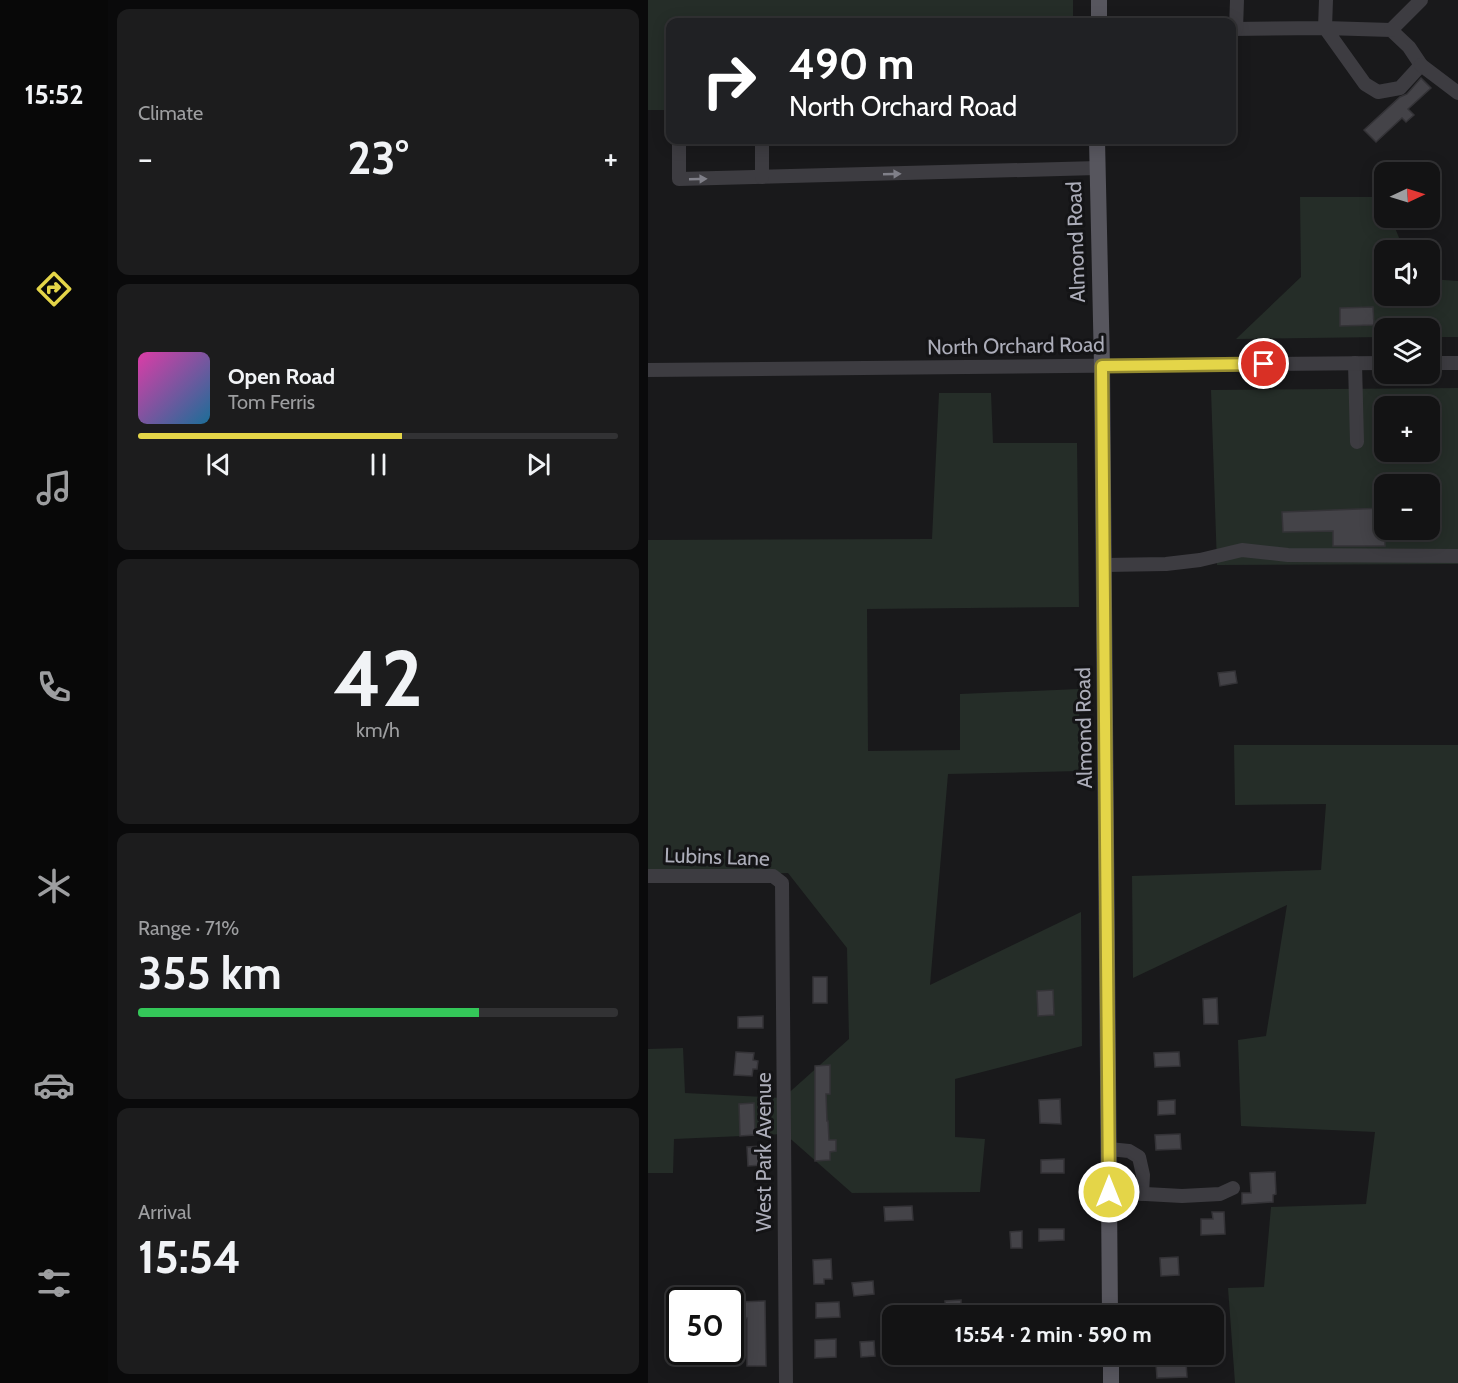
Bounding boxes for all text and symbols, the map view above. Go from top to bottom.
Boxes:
text: 490 m [789,38,914,90]
icon: right [690,42,768,120]
text: 15:52 [24,78,84,111]
text: North Orchard Road [789,90,1017,123]
text: Climate [138,101,203,125]
text: 23° [347,131,409,185]
text: − [138,138,153,178]
text: + [603,138,618,178]
north arrow [1374,162,1440,228]
map controls [1374,162,1440,540]
one-way arrow [883,169,902,178]
one-way arrow [688,174,707,184]
street label: Almond Road [1061,181,1090,303]
button: sound [1374,240,1440,306]
icon: directions [33,268,75,310]
button: layers [1374,318,1440,384]
street label: North Orchard Road [927,331,1105,360]
pin [1238,338,1289,389]
icon: arrive [1247,347,1280,380]
text: Open Road [228,363,335,390]
text: Tom Ferris [228,390,315,414]
button: + [1374,396,1440,462]
icon: previous [202,448,235,481]
icon: pause [362,448,395,481]
icon: next [522,448,555,481]
icon: music [33,467,75,509]
button: − [1374,474,1440,540]
text: 42 [333,631,423,726]
icon: phone [33,666,75,708]
street label: Almond Road [1070,667,1097,789]
text: km/h [356,718,400,742]
street label: Lubins Lane [664,842,771,871]
icon: climate [33,865,75,907]
text: Range · 71% [138,916,239,940]
text: 355 km [138,946,282,1000]
icon: car [33,1064,75,1106]
street label: West Park Avenue [751,1072,776,1232]
position arrow [1077,1160,1141,1224]
text: Arrival [138,1200,191,1224]
text: 15:54 [138,1230,241,1284]
icon: filters [33,1262,75,1304]
speed limit sign: 50 [666,1287,744,1365]
text: 15:54 · 2 min · 590 m [954,1321,1152,1348]

